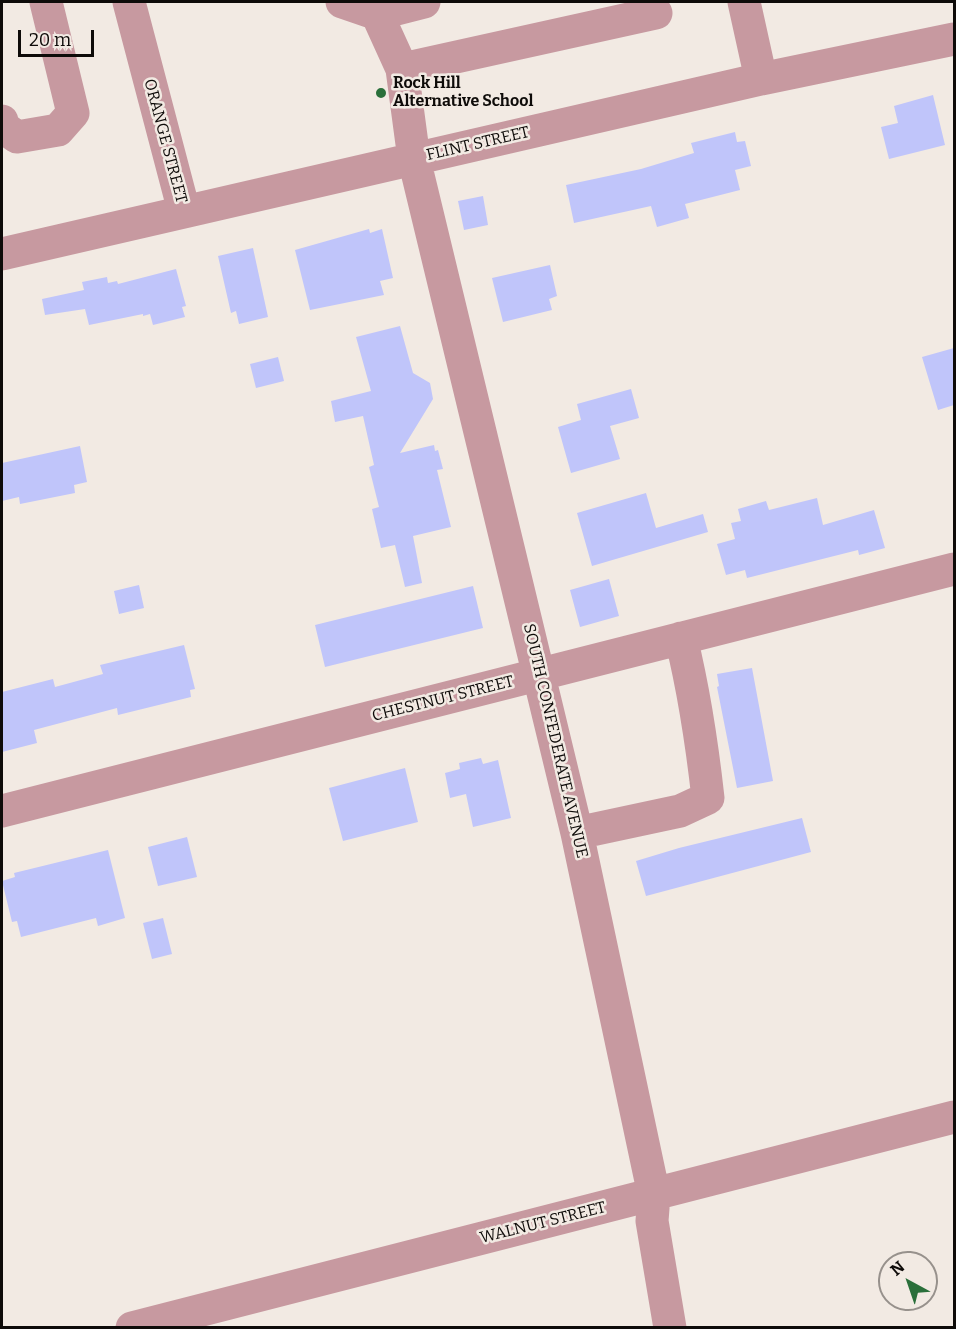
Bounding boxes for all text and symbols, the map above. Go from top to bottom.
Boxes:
scale bar [21,18,98,56]
text: 20 m [29,29,71,51]
place label: Rock Hill Alternative School [393,74,533,112]
street label: ORANGE STREET [139,77,191,205]
marker: Rock Hill Alternative School [374,86,388,100]
street label: FLINT STREET [425,123,531,165]
street label: SOUTH CONFEDERATE AVENUE [519,622,591,860]
street label: CHESTNUT STREET [370,672,516,726]
street label: WALNUT STREET [478,1198,608,1248]
north arrow [878,1251,938,1311]
text: N [887,1257,908,1280]

